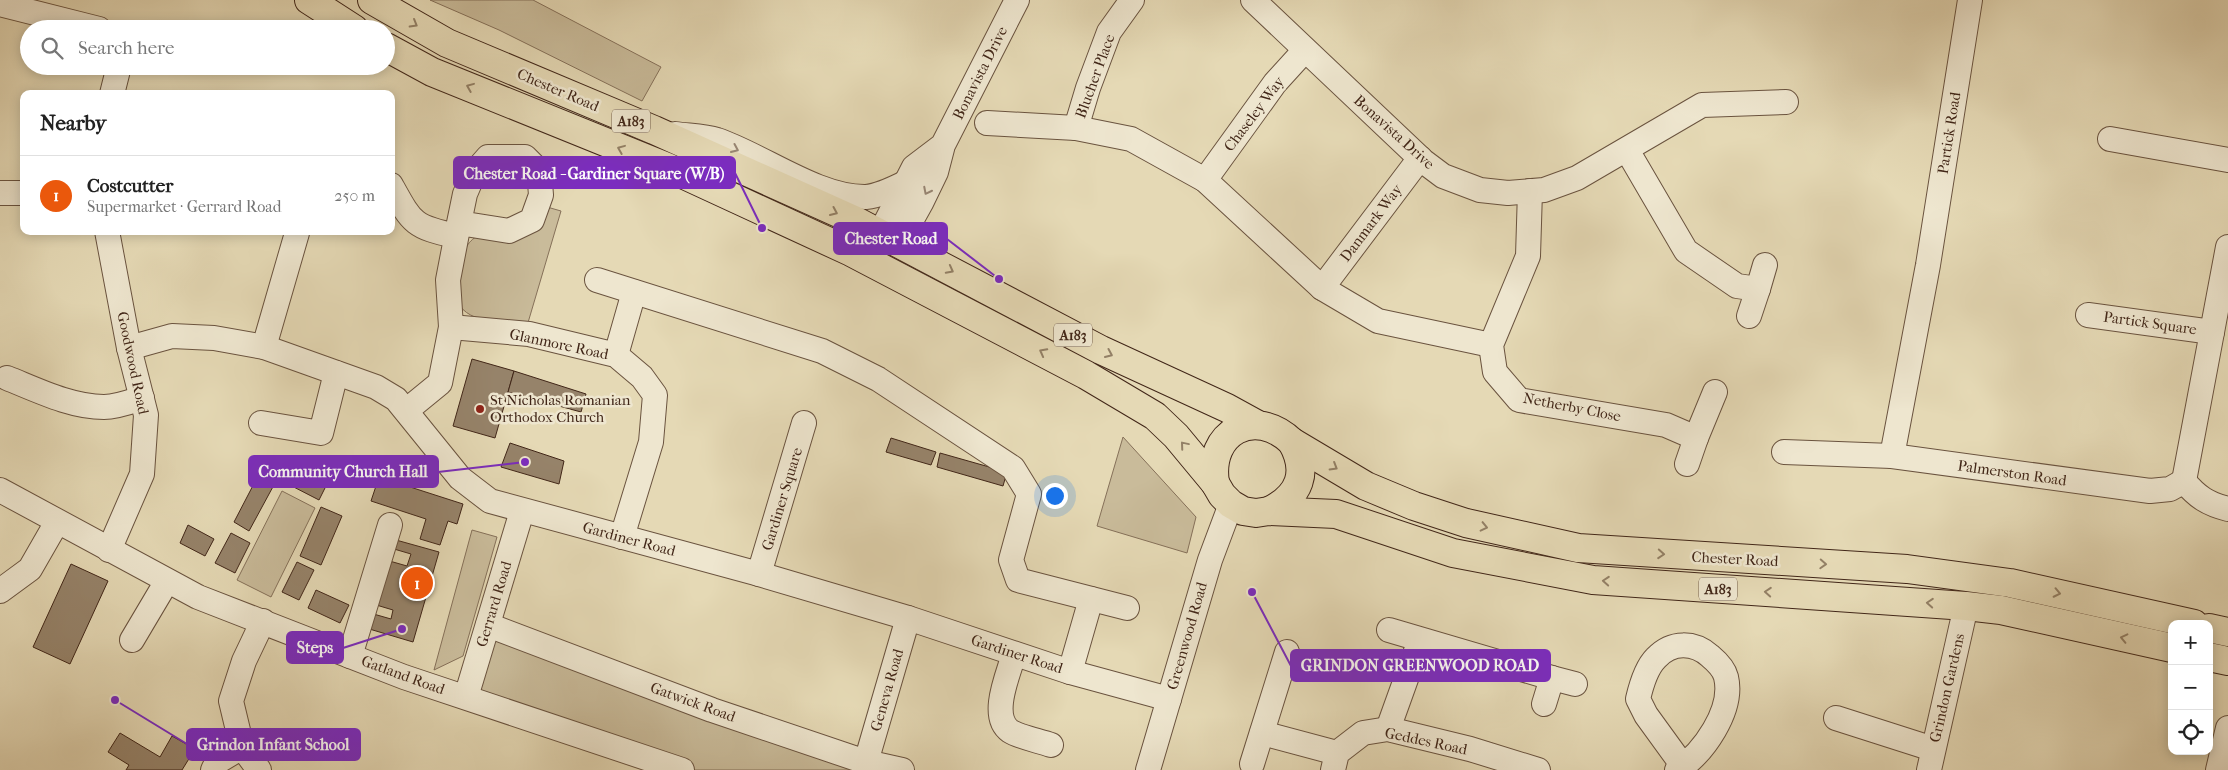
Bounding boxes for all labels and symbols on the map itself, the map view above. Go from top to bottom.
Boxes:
one-way arrow [409,18,418,28]
street label: Bonavista Drive [949,23,1011,123]
street label: Blucher Place [1071,31,1119,121]
street label: Chester Road [514,65,602,116]
street label: Chaseley Way [1220,72,1289,155]
one-way arrow [466,83,475,94]
street label: Partick Road [1934,90,1965,175]
street label: Bonavista Drive [1350,91,1438,173]
road number: A183 [612,110,650,132]
one-way arrow [730,142,739,153]
one-way arrow [617,144,626,155]
callout: Chester Road - Gardiner Square (W/B) [454,157,735,188]
text: Chester Road - Gardiner Square (W/B) [464,164,724,184]
street label: Danmark Way [1336,180,1407,265]
one-way arrow [923,186,933,195]
one-way arrow [829,205,838,216]
callout: Chester Road [834,223,947,254]
text: Chester Road [845,229,939,248]
one-way arrow [944,264,953,274]
street label: Partick Square [2102,308,2198,339]
street label: Goodwood Road [113,310,153,417]
road number: A183 [1054,324,1092,346]
street label: Glanmore Road [508,325,611,363]
one-way arrow [1039,348,1048,358]
one-way arrow [1104,348,1113,358]
street label: Netherby Close [1522,389,1623,425]
place label: St Nicholas Romanian Orthodox Church [490,391,631,426]
marker: St Nicholas Romanian Orthodox Church [474,403,486,415]
one-way arrow [1181,442,1190,451]
street label: Gardiner Square [758,445,806,553]
callout: Community Church Hall [249,456,438,487]
street label: Palmerston Road [1956,456,2068,490]
one-way arrow [1328,461,1337,471]
text: Community Church Hall [258,462,428,482]
your location [1042,483,1068,509]
street label: Gardiner Road [581,518,678,560]
one-way arrow [1479,521,1488,532]
street label: Chester Road [1691,548,1780,570]
one-way arrow [1658,549,1666,560]
street label: Gerrard Road [472,558,516,649]
one-way arrow [1820,559,1828,570]
pin: 1 [401,564,433,602]
one-way arrow [1602,576,1610,587]
road number: A183 [1699,578,1737,600]
street label: Greenwood Road [1163,579,1211,692]
one-way arrow [1764,587,1772,598]
one-way arrow [2053,587,2062,598]
one-way arrow [1926,598,1934,609]
street label: Gardiner Road [969,631,1066,678]
street label: Grindon Gardens [1926,631,1968,744]
callout: Steps [287,632,343,663]
one-way arrow [2120,633,2129,644]
text: Steps [297,638,333,658]
street label: Geneva Road [867,646,908,733]
callout: GRINDON GREENWOOD ROAD [1291,650,1550,681]
street label: Gatland Road [359,652,448,699]
text: GRINDON GREENWOOD ROAD [1301,656,1539,675]
street label: Gatwick Road [648,678,739,726]
street label: Geddes Road [1383,723,1470,759]
callout: Grindon Infant School [187,729,360,760]
text: Grindon Infant School [197,735,350,754]

